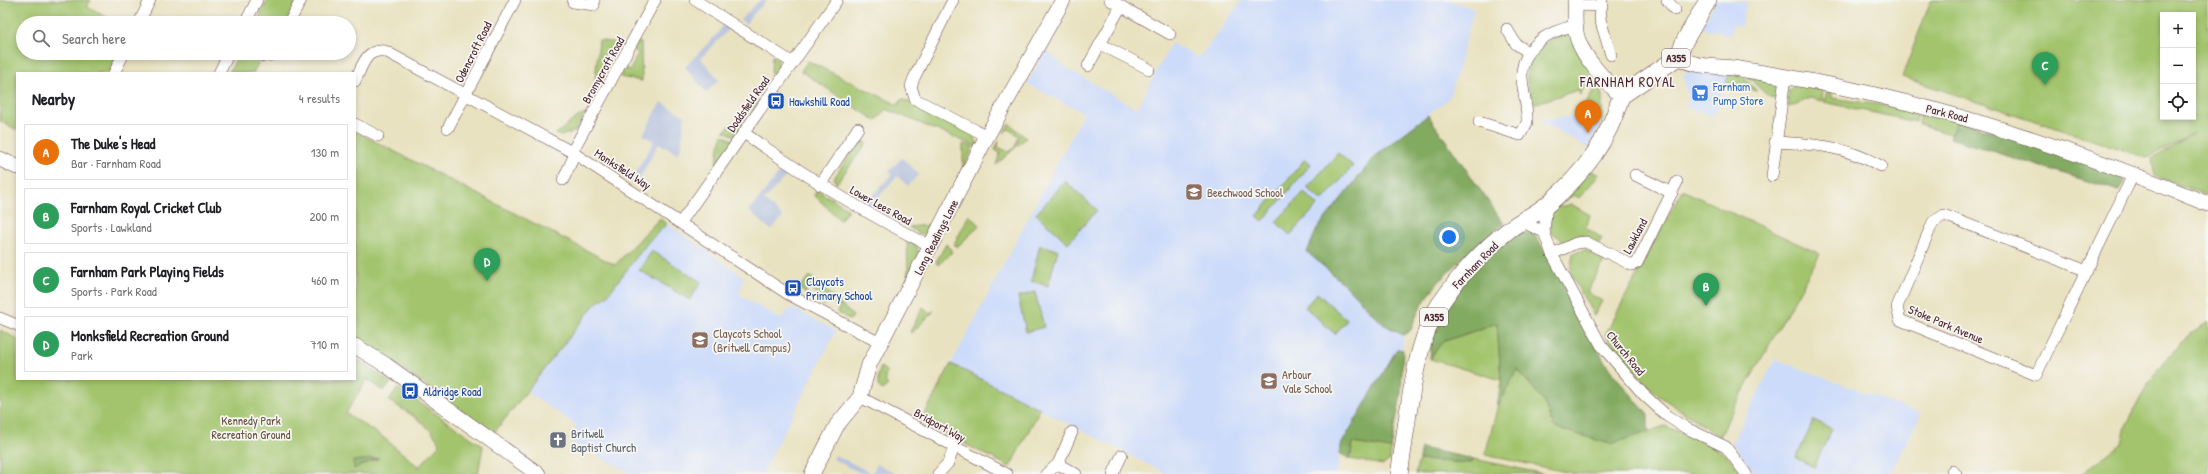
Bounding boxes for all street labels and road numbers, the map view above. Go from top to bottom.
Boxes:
street label: Odencroft Road [450,18,496,85]
street label: Bromycroft Road [578,33,628,106]
road number: A355 [1662,49,1690,67]
street label: Doddsfield Road [723,72,774,135]
street label: Park Road [1924,100,1970,126]
street label: Monksfield Way [591,144,655,194]
street label: Lower Lees Road [847,181,915,229]
street label: Long Readings Lane [910,196,962,278]
street label: Lawkland [1619,215,1652,257]
street label: Farnham Road [1447,237,1502,293]
street label: Stoke Park Avenue [1906,300,1986,348]
road number: A355 [1420,308,1448,326]
street label: Church Road [1603,327,1650,379]
street label: Bridport Way [911,404,969,446]

